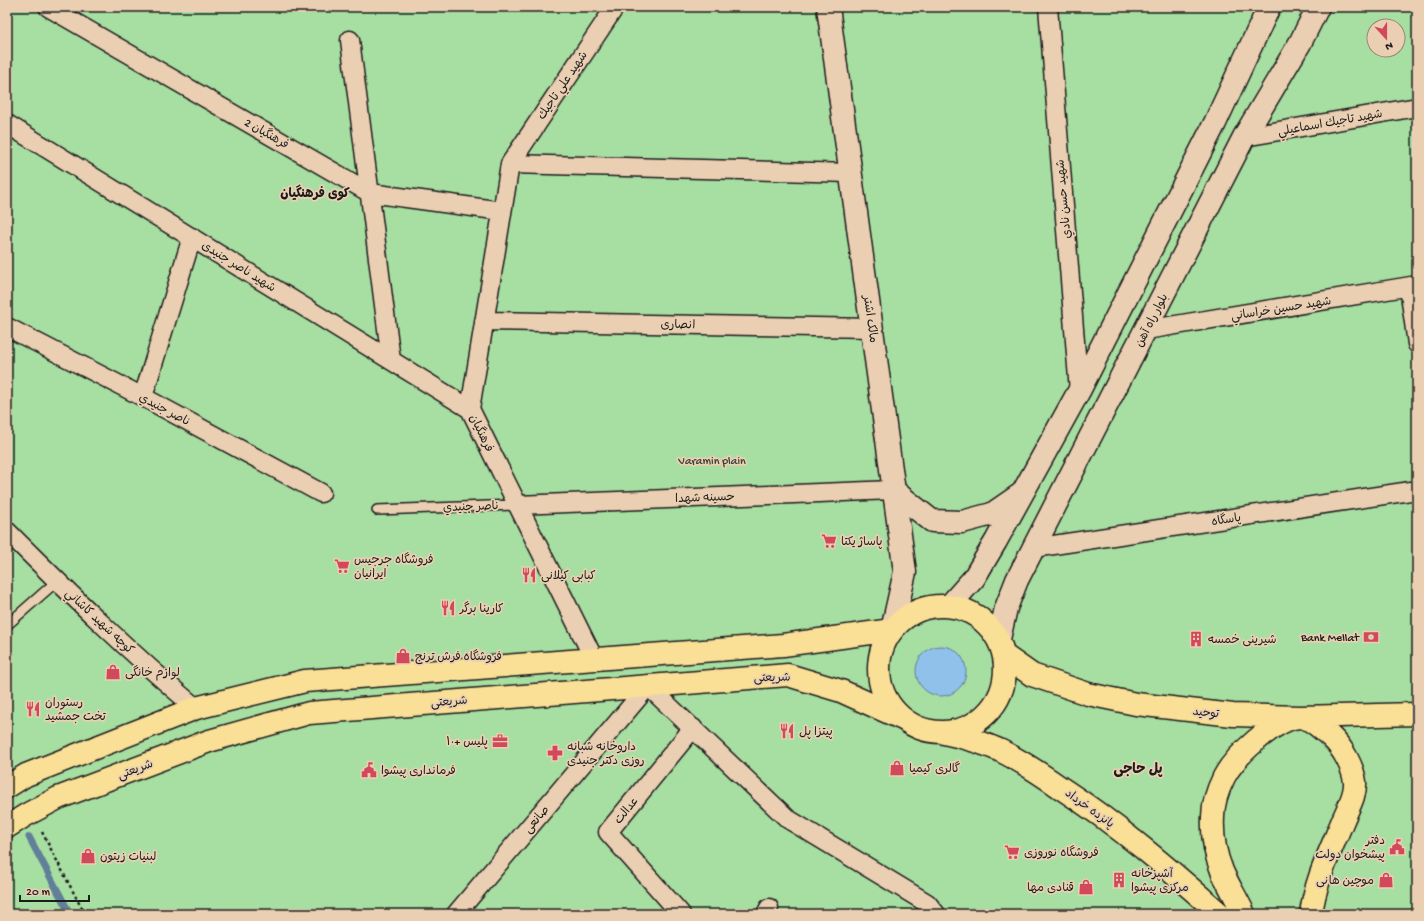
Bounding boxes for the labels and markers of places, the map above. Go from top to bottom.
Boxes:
supermarket icon: پاساژ یکتا [820,532,838,550]
place label: پاساژ یکتا [841,536,882,550]
place label: فروشگاه جرجیس ایرانیان [354,552,433,582]
supermarket icon: فروشگاه جرجیس ایرانیان [333,557,351,575]
restaurant icon: کبابی کیلانی [520,566,538,584]
place label: کبابی کیلانی [541,570,596,584]
restaurant icon: کارینا برگر [439,599,457,617]
place label: کارینا برگر [459,601,504,617]
bank icon: Bank Mellat [1362,628,1380,646]
building icon: شیرینی خمسه [1187,630,1205,648]
place label: Bank Mellat [1300,632,1360,646]
place label: شیرینی خمسه [1208,633,1277,648]
shop icon: فروشگاه فرش ترنج [394,647,412,665]
place label: فروشگاه فرش ترنج [415,649,502,665]
shop icon: لوازم خانگی [104,663,122,681]
place label: لوازم خانگی [125,665,180,681]
place label: رستوران تخت جمشید [45,697,106,725]
restaurant icon: رستوران تخت جمشید [24,700,42,718]
restaurant icon: پیتزا پل [778,722,796,740]
place label: پیتزا پل [799,726,833,740]
office icon: پلیس +۱۰ [491,732,509,750]
place label: پلیس +۱۰ [446,736,488,750]
place label: داروخانه شبانه روزی دکتر جنیدی [567,740,645,769]
pharmacy icon: داروخانه شبانه روزی دکتر جنیدی [546,744,564,762]
shop icon: گالری کیمیا [888,759,906,777]
public building icon: فرمانداری پیشوا [360,761,378,779]
place label: گالری کیمیا [909,761,960,777]
place label: فرمانداری پیشوا [381,765,456,779]
place label: دفتر پیشخوان دولت [1315,835,1385,863]
public building icon: دفتر پیشخوان دولت [1388,838,1406,856]
supermarket icon: فروشگاه نوروزی [1003,843,1021,861]
place label: فروشگاه نوروزی [1024,845,1099,861]
shop icon: لبنیات زیتون [79,847,97,865]
place label: لبنیات زیتون [100,851,156,865]
place label: آشپزخانه مرکزی پیشوا [1131,867,1189,896]
building icon: آشپزخانه مرکزی پیشوا [1110,871,1128,889]
shop icon: موچین هانی [1377,871,1395,889]
place label: موچین هانی [1316,875,1374,889]
shop icon: قنادی مها [1077,878,1095,896]
place label: قنادی مها [1027,882,1074,896]

